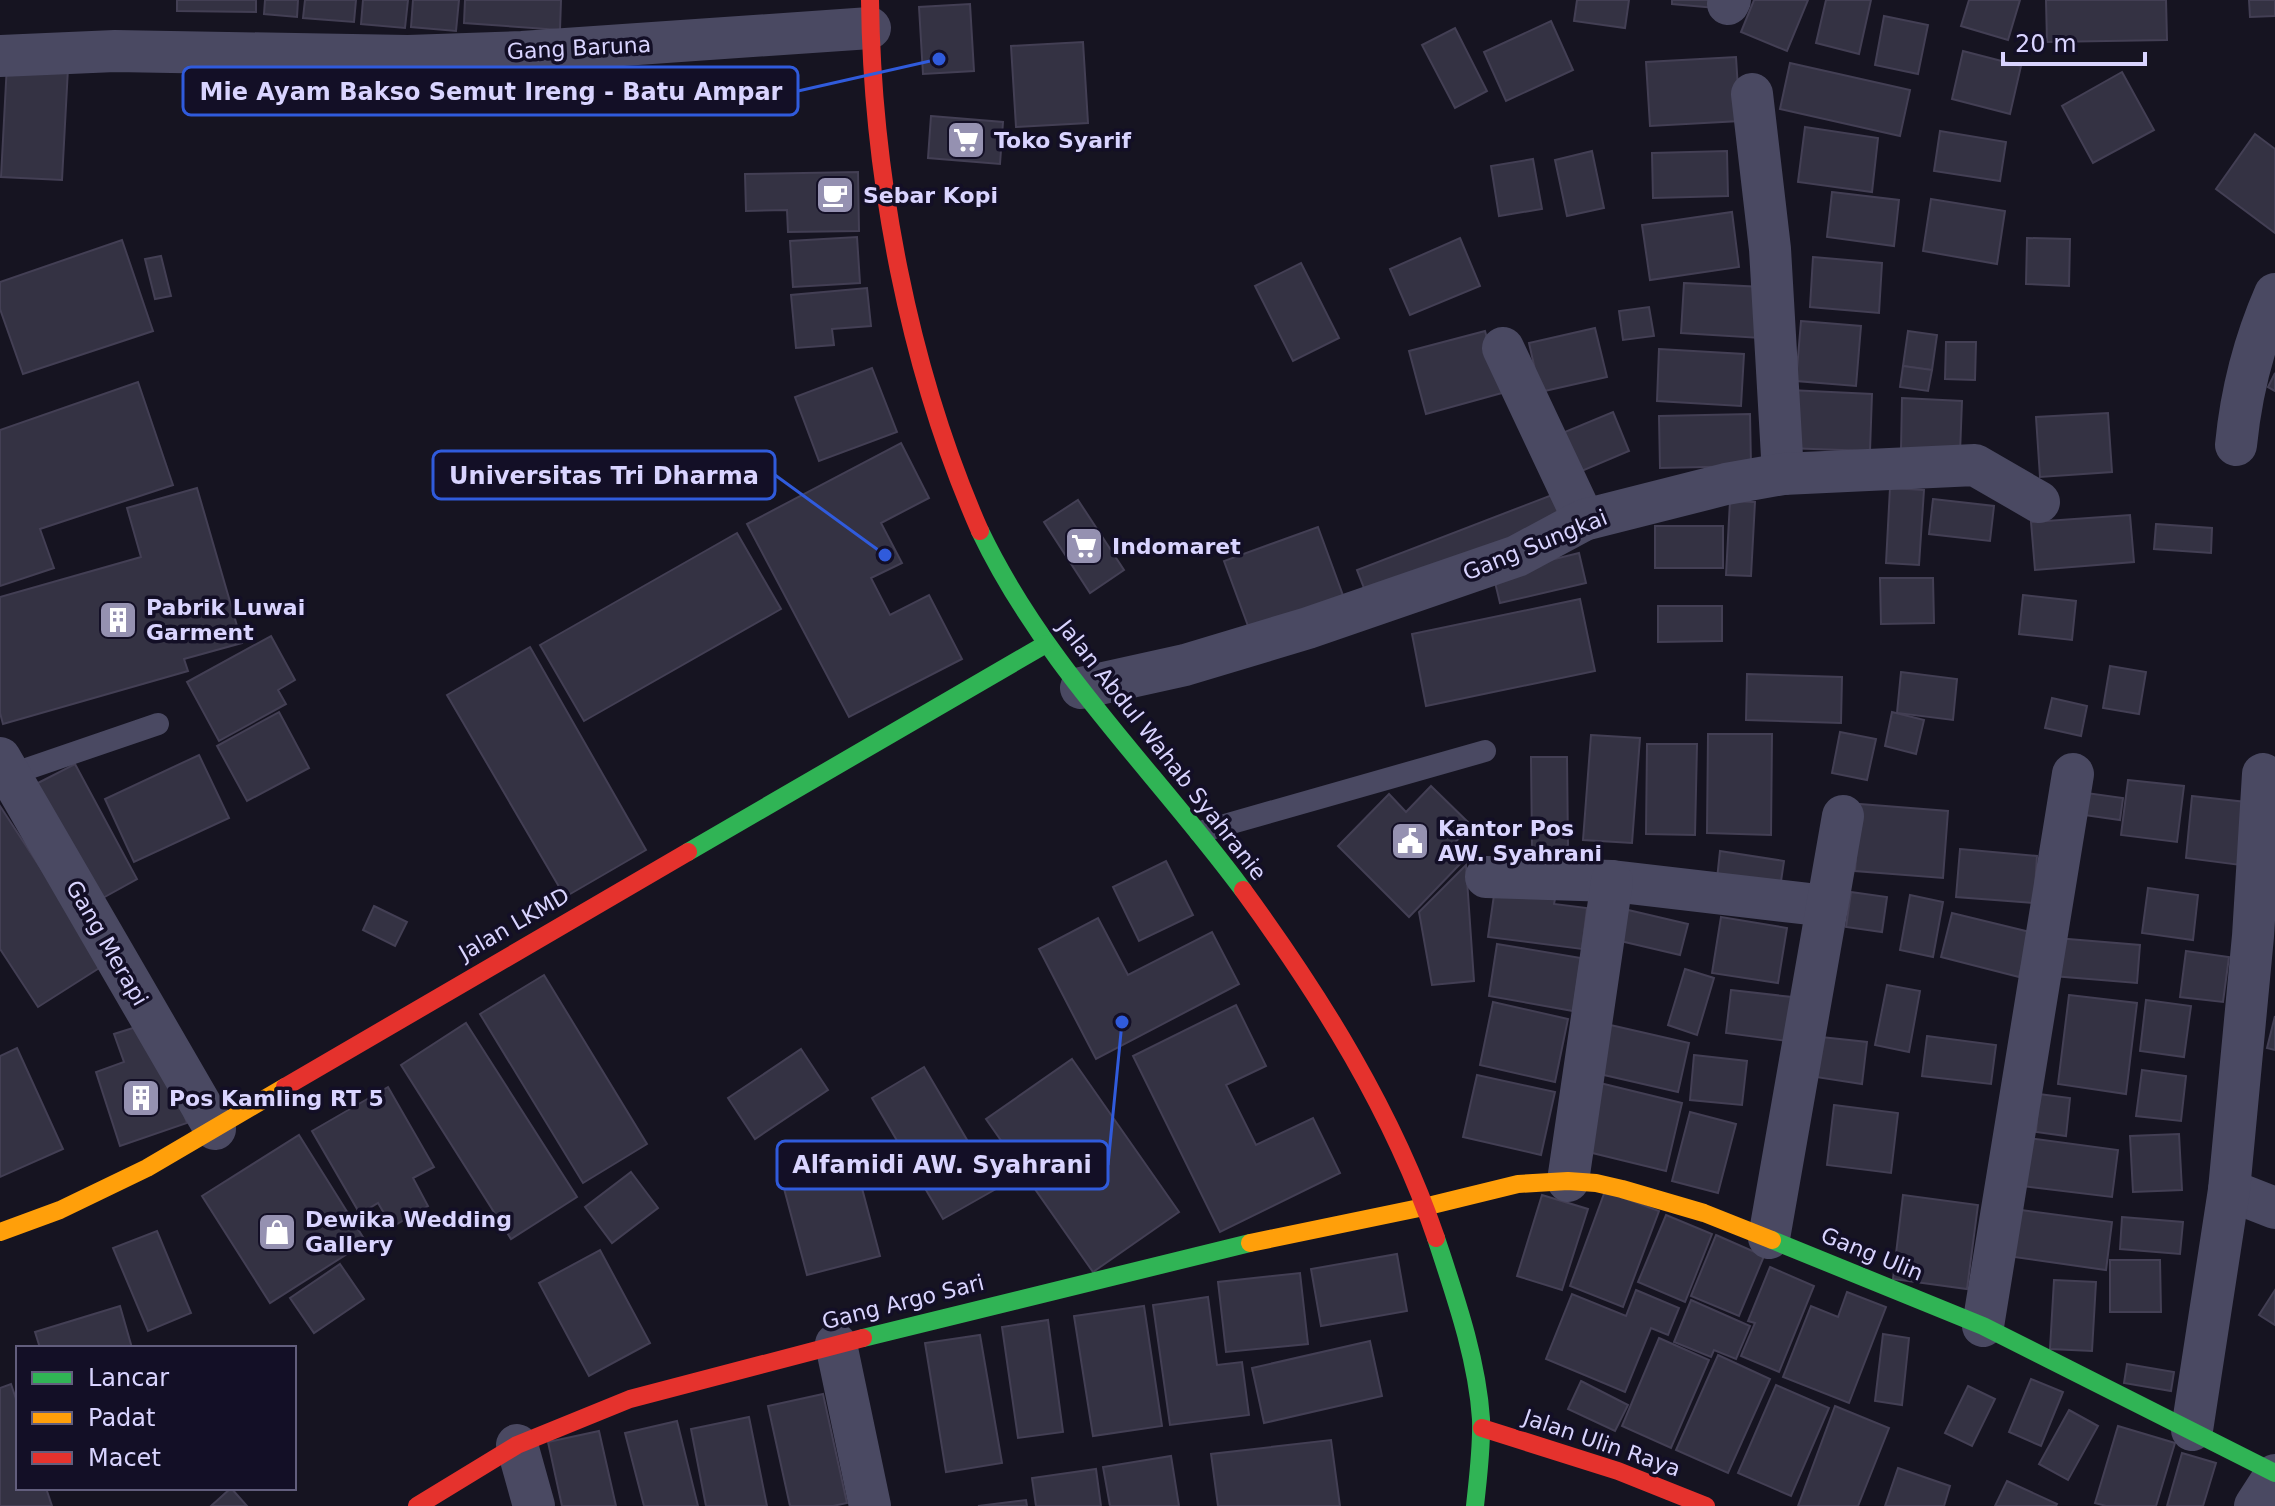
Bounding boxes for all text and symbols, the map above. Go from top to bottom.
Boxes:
scale bar [2003,16,2145,66]
text: 20 m [2015,30,2077,58]
street label: Gang Baruna [506,32,652,64]
callout: Mie Ayam Bakso Semut Ireng - Batu Ampar [183,67,798,115]
text: Mie Ayam Bakso Semut Ireng - Batu Ampar [200,78,783,106]
supermarket icon: Toko Syarif [945,119,987,161]
place label: Toko Syarif [994,128,1131,153]
cafe icon: Sebar Kopi [814,174,856,216]
place label: Sebar Kopi [863,183,998,208]
callout: Universitas Tri Dharma [433,451,775,499]
text: Universitas Tri Dharma [449,462,759,490]
street label: Gang Sungkai [1459,505,1611,585]
supermarket icon: Indomaret [1063,525,1105,567]
place label: Indomaret [1112,534,1241,559]
place label: Pabrik Luwai Garment [146,595,305,645]
building icon: Pabrik Luwai Garment [97,599,139,641]
street label: Jalan Abdul Wahab Syahranie [1051,613,1271,885]
place label: Kantor Pos AW. Syahrani [1438,816,1602,866]
public building icon: Kantor Pos AW. Syahrani [1389,820,1431,862]
street label: Gang Merapi [61,876,153,1010]
street label: Jalan LKMD [453,882,574,967]
building icon: Pos Kamling RT 5 [120,1077,162,1119]
place label: Pos Kamling RT 5 [169,1086,384,1111]
callout: Alfamidi AW. Syahrani [777,1141,1108,1189]
text: Alfamidi AW. Syahrani [792,1151,1092,1179]
place label: Dewika Wedding Gallery [305,1207,512,1257]
shop icon: Dewika Wedding Gallery [256,1211,298,1253]
street label: Gang Ulin [1817,1222,1927,1286]
street label: Gang Argo Sari [819,1270,987,1334]
legend [16,1346,296,1490]
text: Lancar [88,1364,169,1392]
text: Padat [88,1404,155,1432]
street label: Jalan Ulin Raya [1518,1404,1684,1482]
text: Macet [88,1444,161,1472]

